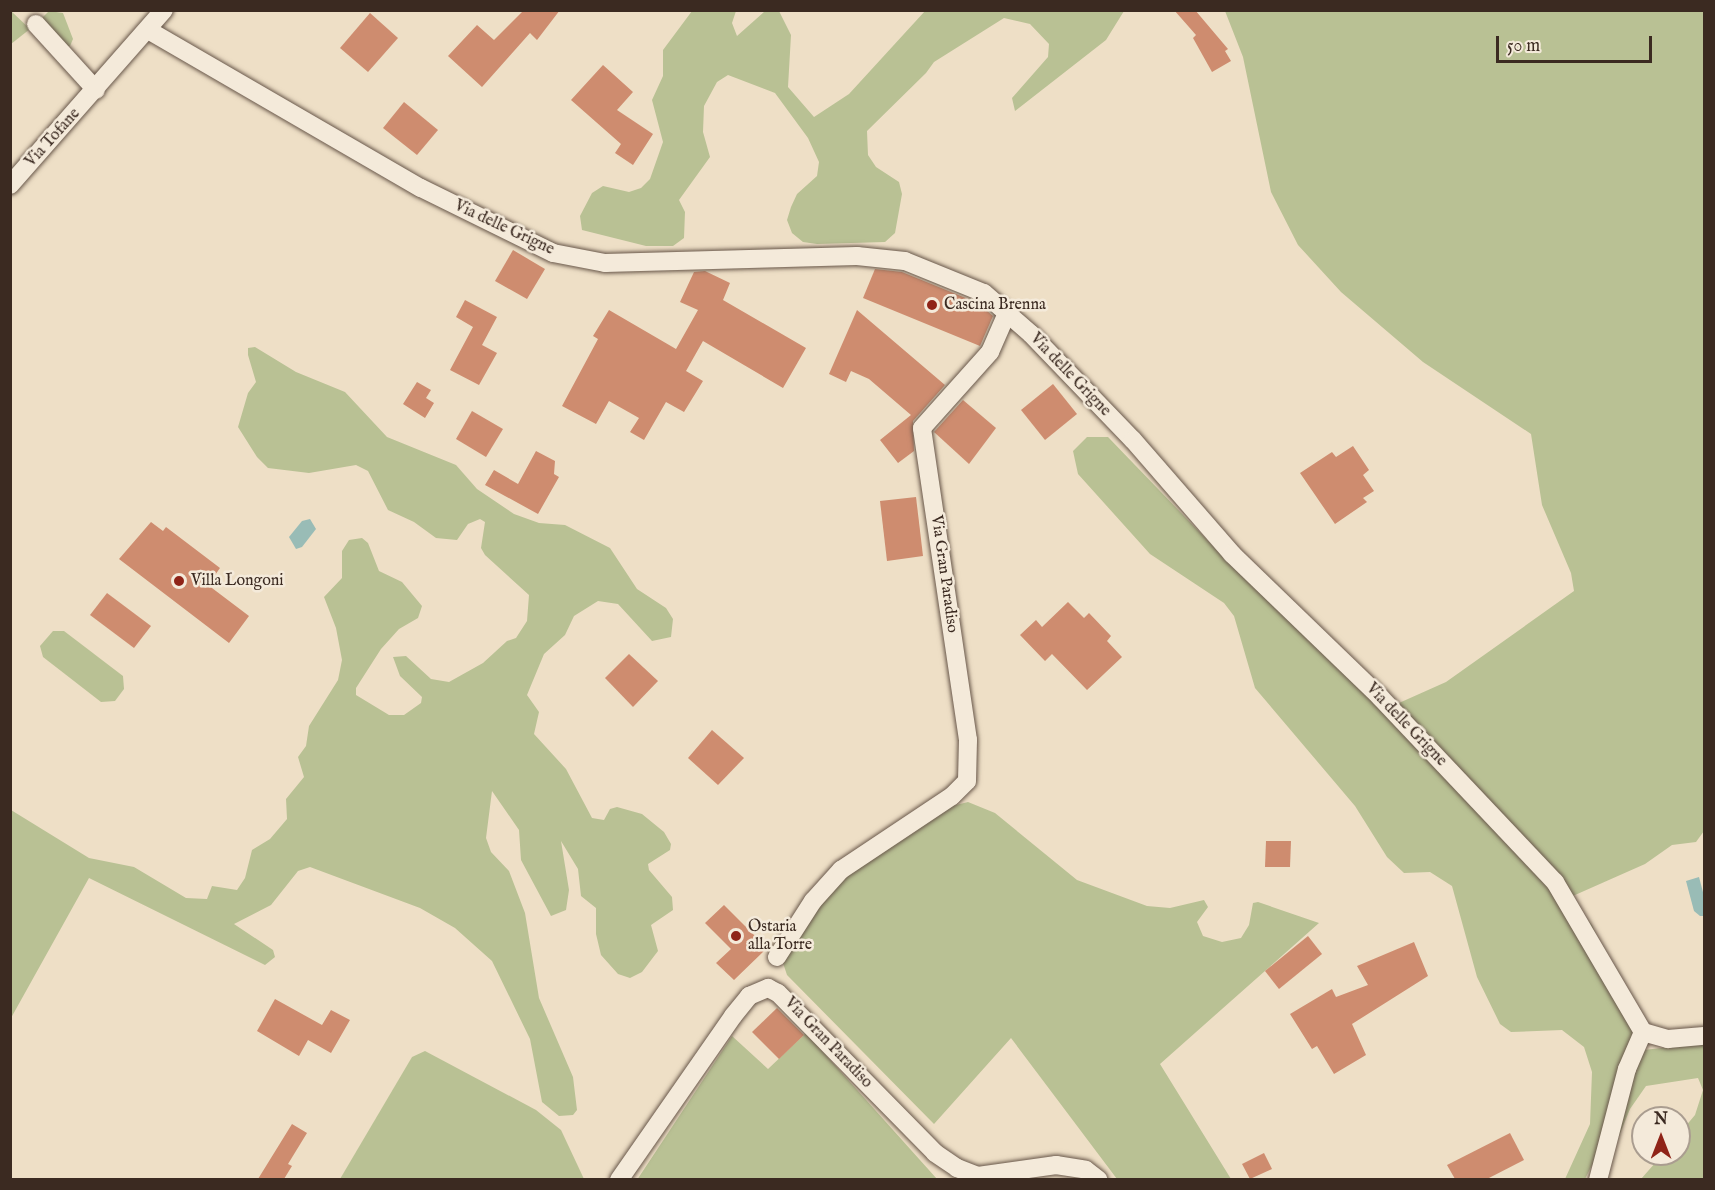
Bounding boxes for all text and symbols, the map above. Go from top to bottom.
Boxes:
scale bar [1499,24,1655,62]
text: 50 m [1507,35,1540,58]
street label: Via Tofane [22,105,84,171]
street label: Via delle Grigne [451,196,557,260]
place label: Cascina Brenna [944,295,1046,315]
marker: Cascina Brenna [925,298,939,312]
street label: Via delle Grigne [1026,329,1114,421]
street label: Via Gran Paradiso [926,514,962,634]
place label: Villa Longoni [191,571,284,591]
marker: Villa Longoni [172,574,186,588]
street label: Via delle Grigne [1362,679,1450,771]
place label: Ostaria alla Torre [748,917,812,955]
marker: Ostaria alla Torre [729,929,743,943]
street label: Via Gran Paradiso [780,994,876,1092]
north arrow [1631,1106,1691,1166]
text: N [1654,1110,1668,1130]

